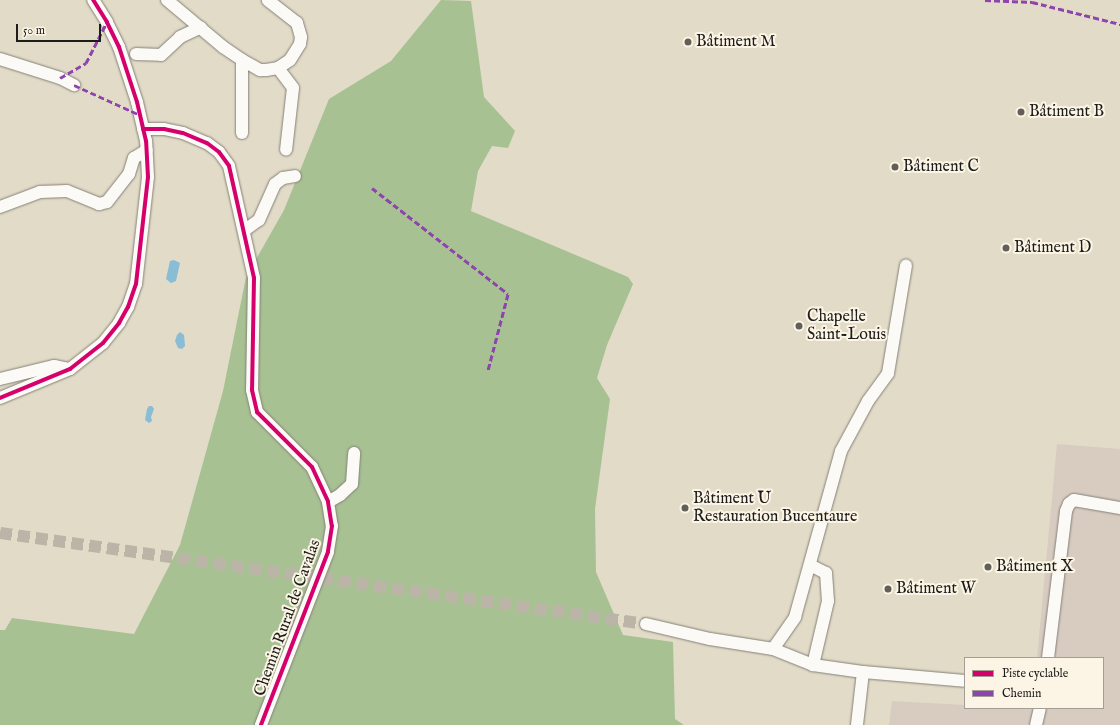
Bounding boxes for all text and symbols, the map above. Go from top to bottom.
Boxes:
scale bar [18,16,103,42]
text: 50 m [23,23,45,38]
place label: Bâtiment M [696,32,775,52]
marker: Bâtiment M [683,37,693,47]
place label: Bâtiment B [1029,102,1104,122]
marker: Bâtiment B [1016,107,1026,117]
place label: Bâtiment C [903,157,979,177]
marker: Bâtiment C [890,162,900,172]
place label: Bâtiment D [1014,238,1091,258]
marker: Bâtiment D [1001,243,1011,253]
place label: Chapelle Saint-Louis [807,307,886,345]
marker: Chapelle Saint-Louis [794,321,804,331]
place label: Bâtiment U Restauration Bucentaure [693,489,857,527]
marker: Bâtiment U Restauration Bucentaure [680,503,690,513]
street label: Chemin Rural de Cavalas [251,537,325,699]
place label: Bâtiment X [996,557,1073,577]
marker: Bâtiment X [983,562,993,572]
place label: Bâtiment W [896,579,976,599]
marker: Bâtiment W [883,584,893,594]
legend [964,657,1104,709]
text: Piste cyclable [1002,666,1068,681]
text: Chemin [1002,686,1041,701]

